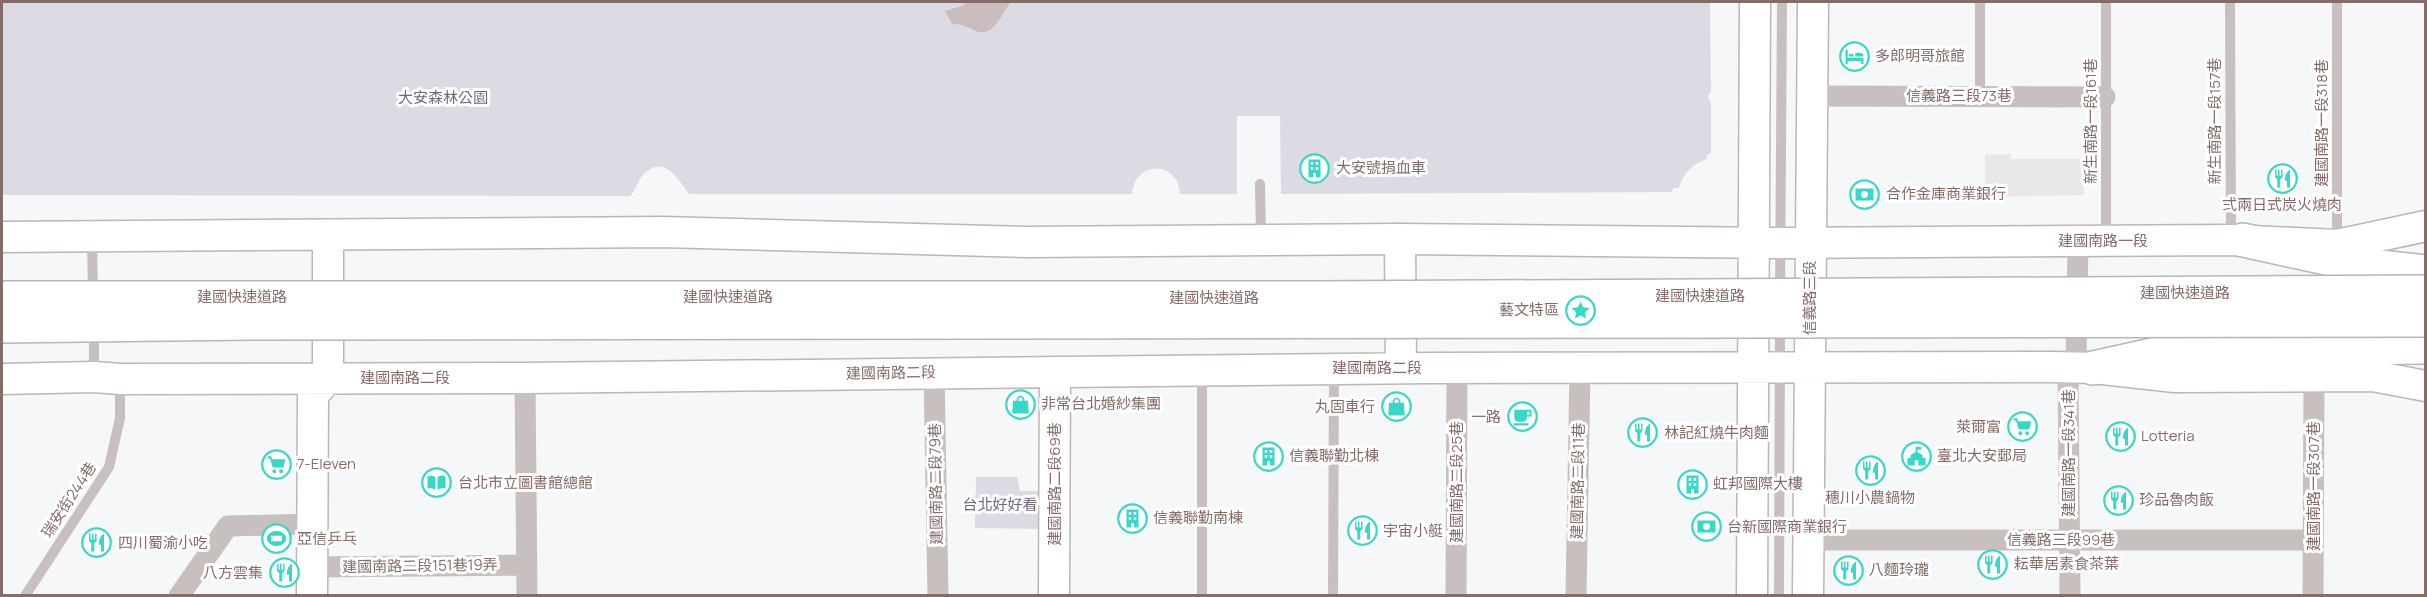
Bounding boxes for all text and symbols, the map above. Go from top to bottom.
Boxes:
hotel icon: 多郎明哥旅館 [1838,40,1870,72]
place label: 多郎明哥旅館 [1875,45,1965,66]
street label: 新生南路一段157巷 [2204,57,2225,185]
street label: 新生南路一段161巷 [2080,58,2101,184]
street label: 建國南路一段318巷 [2311,59,2332,187]
street label: 信義路三段73巷 [1906,85,2012,106]
park label: 大安森林公園 [398,87,488,108]
building icon: 大安號捐血車 [1299,152,1331,184]
place label: 大安號捐血車 [1336,157,1426,178]
restaurant icon: 弍兩日式炭火燒肉 [2266,162,2298,194]
bank icon: 合作金庫商業銀行 [1849,178,1881,210]
place label: 合作金庫商業銀行 [1886,183,2006,204]
place label: 弍兩日式炭火燒肉 [2222,194,2342,215]
street label: 建國南路一段 [2058,230,2148,251]
street label: 信義路三段 [1799,260,1820,336]
street label: 建國快速道路 [2140,282,2230,303]
street label: 建國快速道路 [1655,285,1745,306]
street label: 建國快速道路 [197,286,287,307]
street label: 建國快速道路 [683,286,773,307]
street label: 建國快速道路 [1169,287,1259,308]
place icon: 藝文特區 [1564,294,1596,326]
place label: 藝文特區 [1499,299,1559,320]
street label: 建國南路二段 [1332,357,1422,378]
street label: 建國南路二段 [846,361,936,384]
street label: 建國南路二段 [360,367,450,388]
shop icon: 非常台北婚紗集團 [1004,388,1036,420]
street label: 建國南路一段341巷 [2058,389,2079,517]
shop icon: 丸固車行 [1380,391,1412,423]
place label: 非常台北婚紗集團 [1041,393,1161,414]
place label: 丸固車行 [1315,396,1375,417]
cafe icon: 一路 [1506,401,1538,433]
place label: 一路 [1471,406,1501,427]
supermarket icon: 萊爾富 [2006,411,2038,443]
place label: 萊爾富 [1956,416,2001,437]
restaurant icon: 林記紅燒牛肉麵 [1627,417,1659,449]
restaurant icon: Lotteria [2104,420,2136,452]
street label: 建國南路二段25巷 [1446,421,1467,543]
street label: 建國南路一段307巷 [2303,421,2324,551]
street label: 建國南路二段69巷 [1044,422,1065,546]
street label: 建國南路二段11巷 [1566,422,1589,540]
place label: 林記紅燒牛肉麵 [1664,422,1769,443]
street label: 建國南路二段79巷 [924,423,947,545]
place label: Lotteria [2141,425,2195,446]
building icon: 信義聯勤北棟 [1252,440,1284,472]
public building icon: 臺北大安郵局 [1900,440,1932,472]
place label: 信義聯勤北棟 [1289,445,1379,466]
place label: 臺北大安郵局 [1937,445,2027,466]
supermarket icon: 7-Eleven [260,448,292,480]
place label: 7-Eleven [297,453,356,474]
restaurant icon: 穗川小農鍋物 [1854,455,1886,487]
street label: 瑞安街244巷 [36,458,101,542]
library icon: 台北市立圖書館總館 [421,467,453,499]
building icon: 虹邦國際大樓 [1676,468,1708,500]
place label: 台北市立圖書館總館 [458,472,593,493]
place label: 虹邦國際大樓 [1713,473,1803,494]
restaurant icon: 珍品魯肉飯 [2102,484,2134,516]
place label: 穗川小農鍋物 [1825,487,1915,508]
place label: 珍品魯肉飯 [2139,489,2214,510]
park label: 台北好好看 [962,494,1038,515]
building icon: 信義聯勤南棟 [1116,502,1148,534]
place label: 信義聯勤南棟 [1153,507,1243,528]
bank icon: 台新國際商業銀行 [1690,511,1722,543]
restaurant icon: 宇宙小艇 [1346,515,1378,547]
place label: 台新國際商業銀行 [1727,516,1847,537]
place label: 宇宙小艇 [1383,520,1443,541]
sports icon: 亞信乒乓 [260,523,292,555]
restaurant icon: 四川蜀渝小吃 [81,527,113,559]
place label: 亞信乒乓 [297,528,357,549]
street label: 信義路三段99巷 [2007,529,2115,550]
place label: 四川蜀渝小吃 [118,532,208,553]
restaurant icon: 耘華居素食茶葉 [1977,548,2009,580]
place label: 耘華居素食茶葉 [2014,553,2119,574]
street label: 建國南路二段151巷19弄 [342,554,498,577]
restaurant icon: 八麵玲瓏 [1832,554,1864,586]
restaurant icon: 八方雲集 [268,557,300,589]
place label: 八麵玲瓏 [1869,559,1929,580]
place label: 八方雲集 [203,562,263,583]

